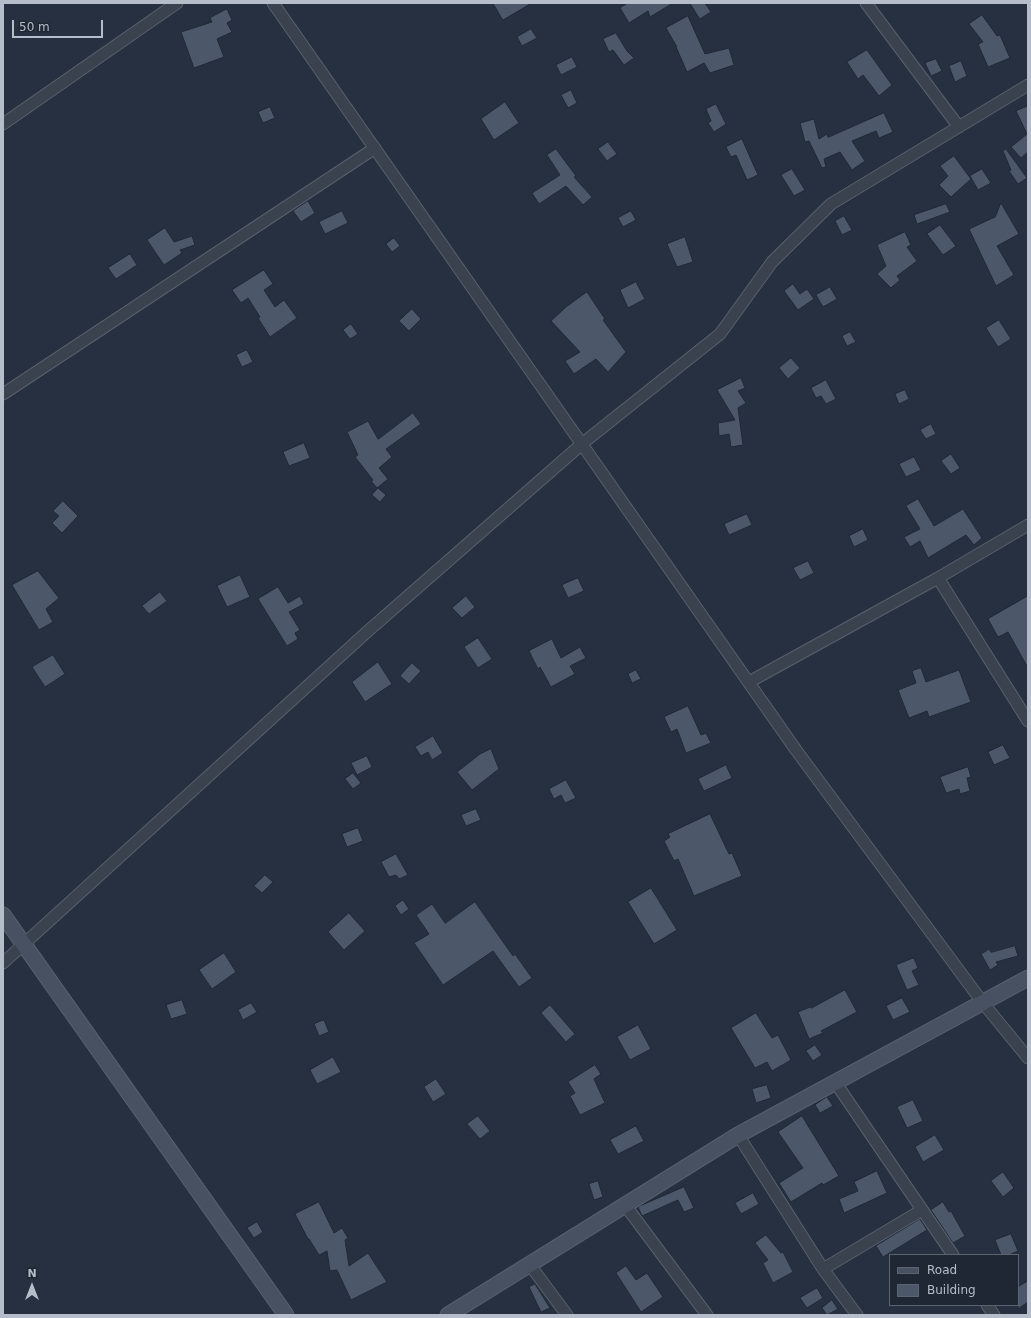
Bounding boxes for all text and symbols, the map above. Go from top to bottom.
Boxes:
scale bar [14,12,105,38]
text: 50 m [19,20,50,34]
legend [889,1254,1019,1306]
text: Road [927,1263,957,1277]
north arrow [12,1266,52,1306]
text: N [27,1267,37,1280]
text: Building [927,1283,976,1297]

